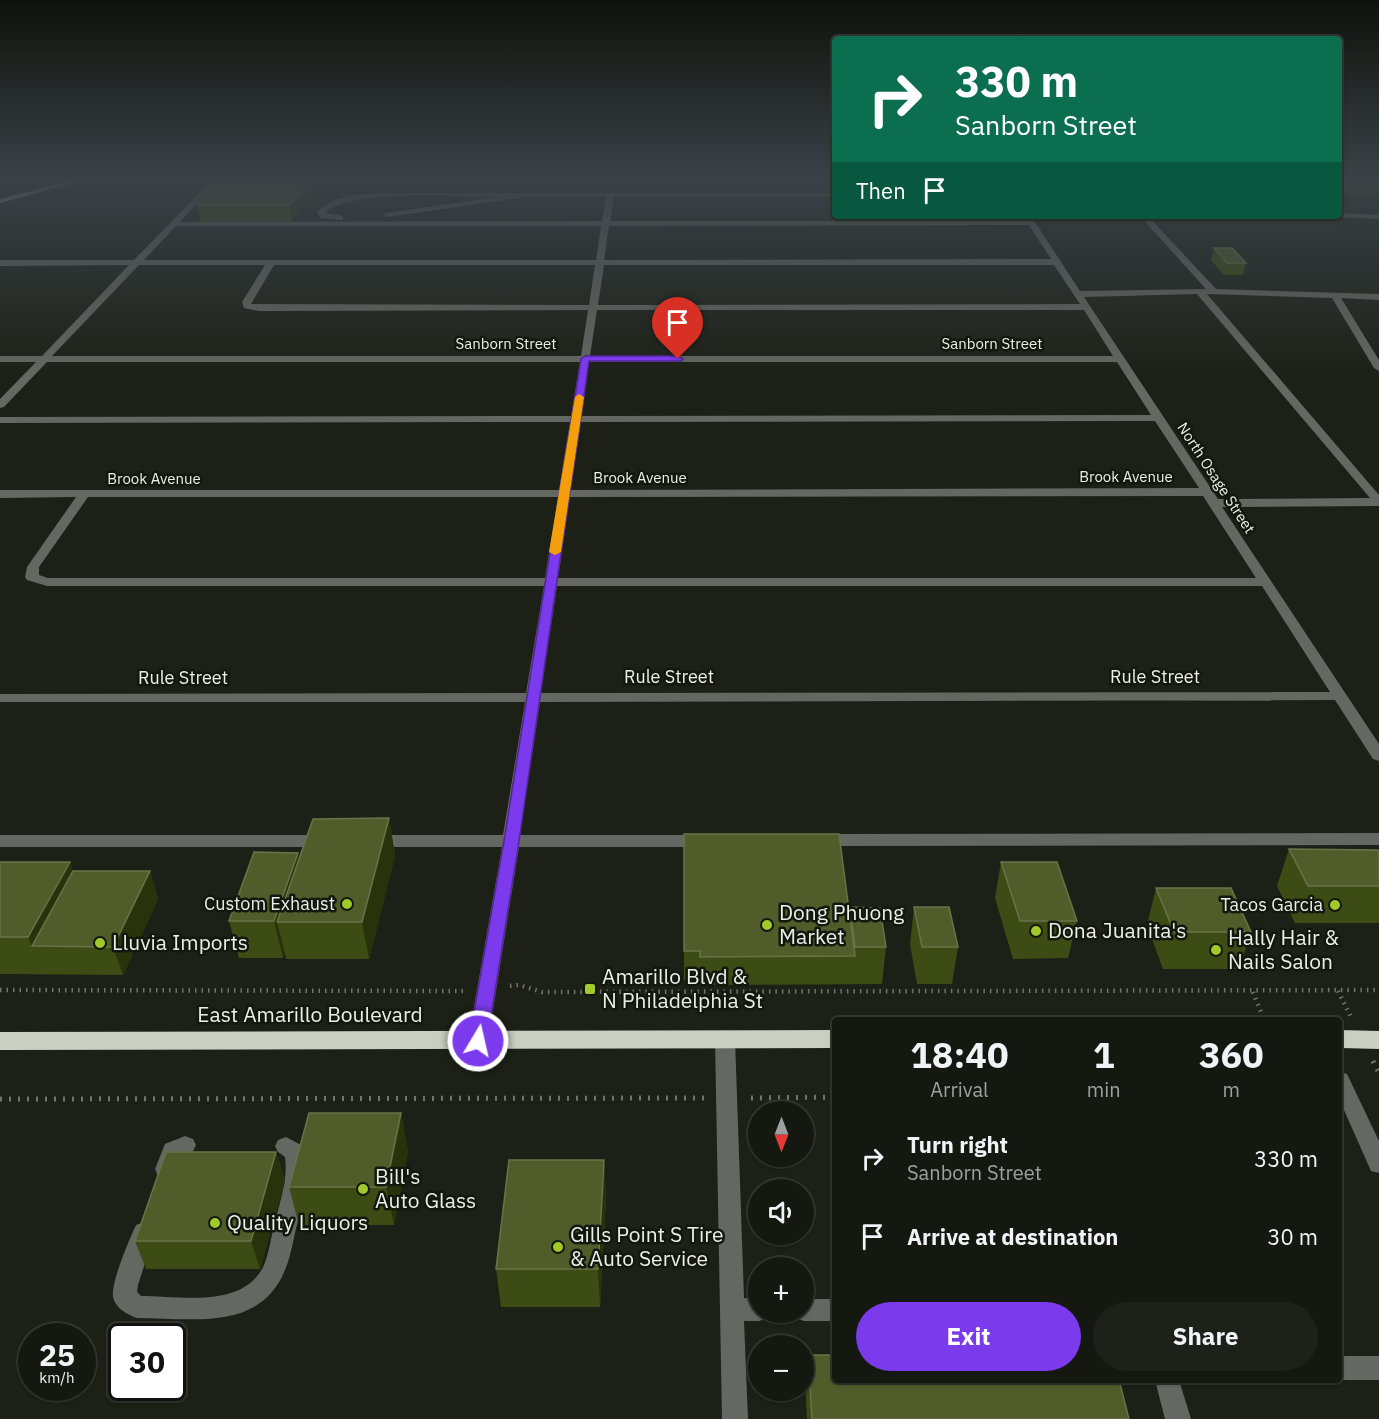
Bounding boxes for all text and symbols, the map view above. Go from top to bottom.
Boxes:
text: 330 m [955,54,1078,109]
icon: right [856,60,934,138]
text: Sanborn Street [955,107,1137,142]
icon: arrive [918,174,951,207]
text: Then [856,176,906,205]
pin [652,297,703,359]
icon: arrive [661,306,694,339]
street label: Sanborn Street [455,334,557,353]
street label: Sanborn Street [941,334,1043,353]
street label: North Osage Street [1173,419,1259,537]
street label: Brook Avenue [1079,467,1173,486]
street label: Brook Avenue [593,468,687,487]
street label: Brook Avenue [107,469,201,488]
street label: Rule Street [624,665,714,688]
street label: Rule Street [1110,665,1200,688]
street label: Rule Street [138,666,228,689]
place label: Custom Exhaust [204,892,335,915]
place label: Tacos Garcia [1221,893,1323,916]
marker: Custom Exhaust [340,897,354,911]
place label: Dong Phuong Market [779,898,904,950]
marker: Tacos Garcia [1328,898,1342,912]
place label: Dona Juanita's [1048,916,1187,944]
marker: Dong Phuong Market [760,918,774,932]
place label: Hally Hair & Nails Salon [1228,923,1340,975]
marker: Dona Juanita's [1029,924,1043,938]
place label: Lluvia Imports [112,928,248,956]
marker: Lluvia Imports [93,936,107,950]
marker: Hally Hair & Nails Salon [1209,943,1223,957]
place label: Amarillo Blvd & N Philadelphia St [602,962,763,1014]
marker: Amarillo Blvd & N Philadelphia St [583,982,597,996]
street label: East Amarillo Boulevard [197,1000,423,1028]
position arrow [446,1009,510,1073]
text: 18:40 [910,1031,1009,1078]
text: 1 [1093,1031,1115,1078]
text: 360 [1199,1031,1264,1078]
text: Arrival [930,1076,989,1103]
text: min [1087,1076,1121,1103]
text: m [1223,1076,1240,1103]
north arrow [748,1101,814,1167]
map controls [748,1101,814,1401]
text: Turn right [907,1130,1008,1159]
icon: right [856,1142,889,1175]
text: 330 m [1254,1144,1318,1173]
text: Sanborn Street [907,1159,1042,1186]
place label: Bill's Auto Glass [375,1162,476,1214]
button: sound [748,1179,814,1245]
marker: Bill's Auto Glass [356,1182,370,1196]
place label: Quality Liquors [227,1208,368,1236]
marker: Quality Liquors [208,1216,222,1230]
place label: Gills Point S Tire & Auto Service [570,1220,723,1272]
icon: arrive [856,1220,889,1253]
text: Arrive at destination [907,1222,1118,1251]
text: 30 m [1267,1222,1318,1251]
marker: Gills Point S Tire & Auto Service [551,1240,565,1254]
button: + [748,1257,814,1323]
button: Exit [856,1302,1081,1371]
button: Share [1093,1302,1318,1371]
speed limit sign: 30 [108,1323,186,1401]
text: 25 [39,1335,75,1374]
button: − [748,1335,814,1401]
text: km/h [39,1368,75,1387]

